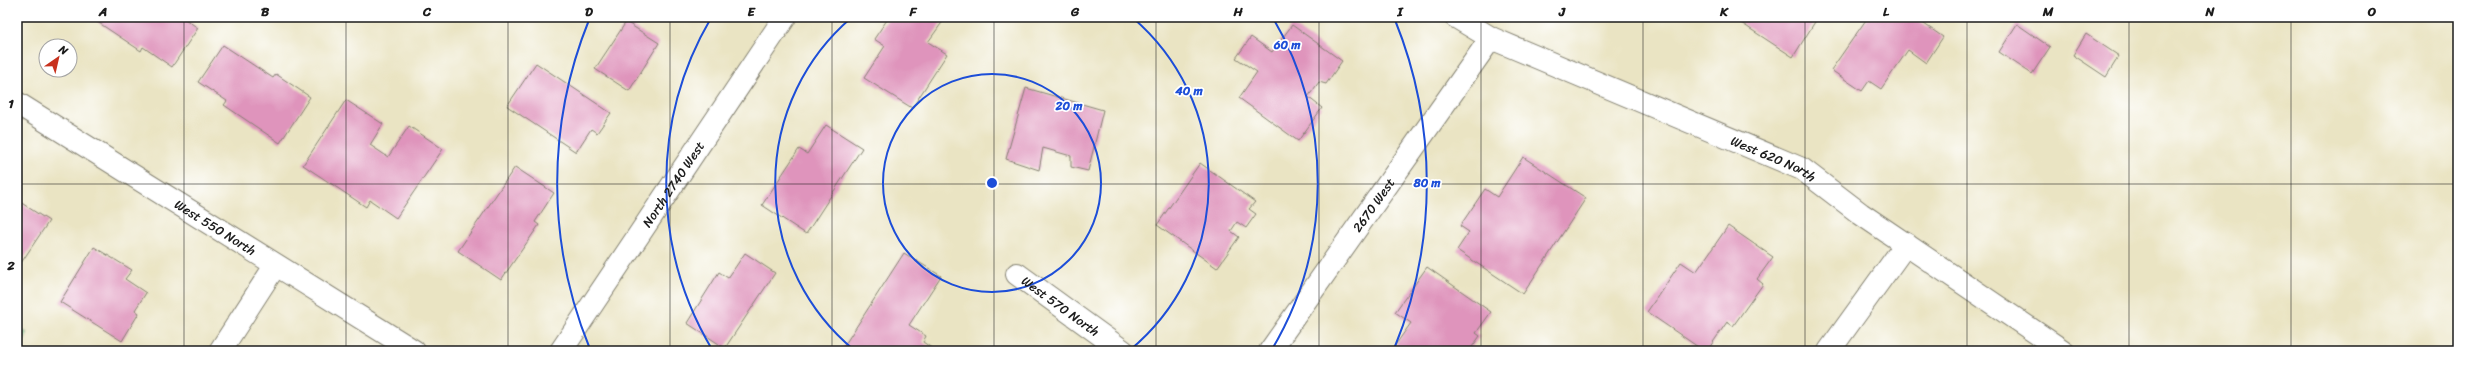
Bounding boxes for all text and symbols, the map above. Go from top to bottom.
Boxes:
text: A [98,0,107,23]
text: B [261,0,270,23]
text: C [422,0,432,23]
text: D [585,0,593,23]
text: E [747,0,756,23]
text: F [908,0,917,23]
text: G [1070,0,1080,23]
text: H [1232,0,1243,23]
text: I [1396,0,1404,23]
text: J [1558,0,1566,23]
text: K [1719,0,1729,23]
text: L [1883,0,1890,23]
text: M [2042,0,2054,23]
text: N [2204,0,2215,23]
text: O [2367,0,2377,23]
text: 60 m [1273,34,1301,56]
north arrow [38,38,78,78]
text: N [54,40,72,60]
text: 40 m [1174,80,1203,102]
text: 1 [8,92,14,115]
text: 20 m [1055,95,1083,117]
street label: West 620 North [1727,129,1821,188]
street label: North 2740 West [636,136,711,232]
text: 80 m [1412,172,1441,194]
street label: 2670 West [1346,173,1401,237]
centre of rings [985,176,999,190]
street label: West 550 North [170,193,261,262]
text: 2 [6,254,15,277]
street label: West 570 North [1016,270,1105,343]

